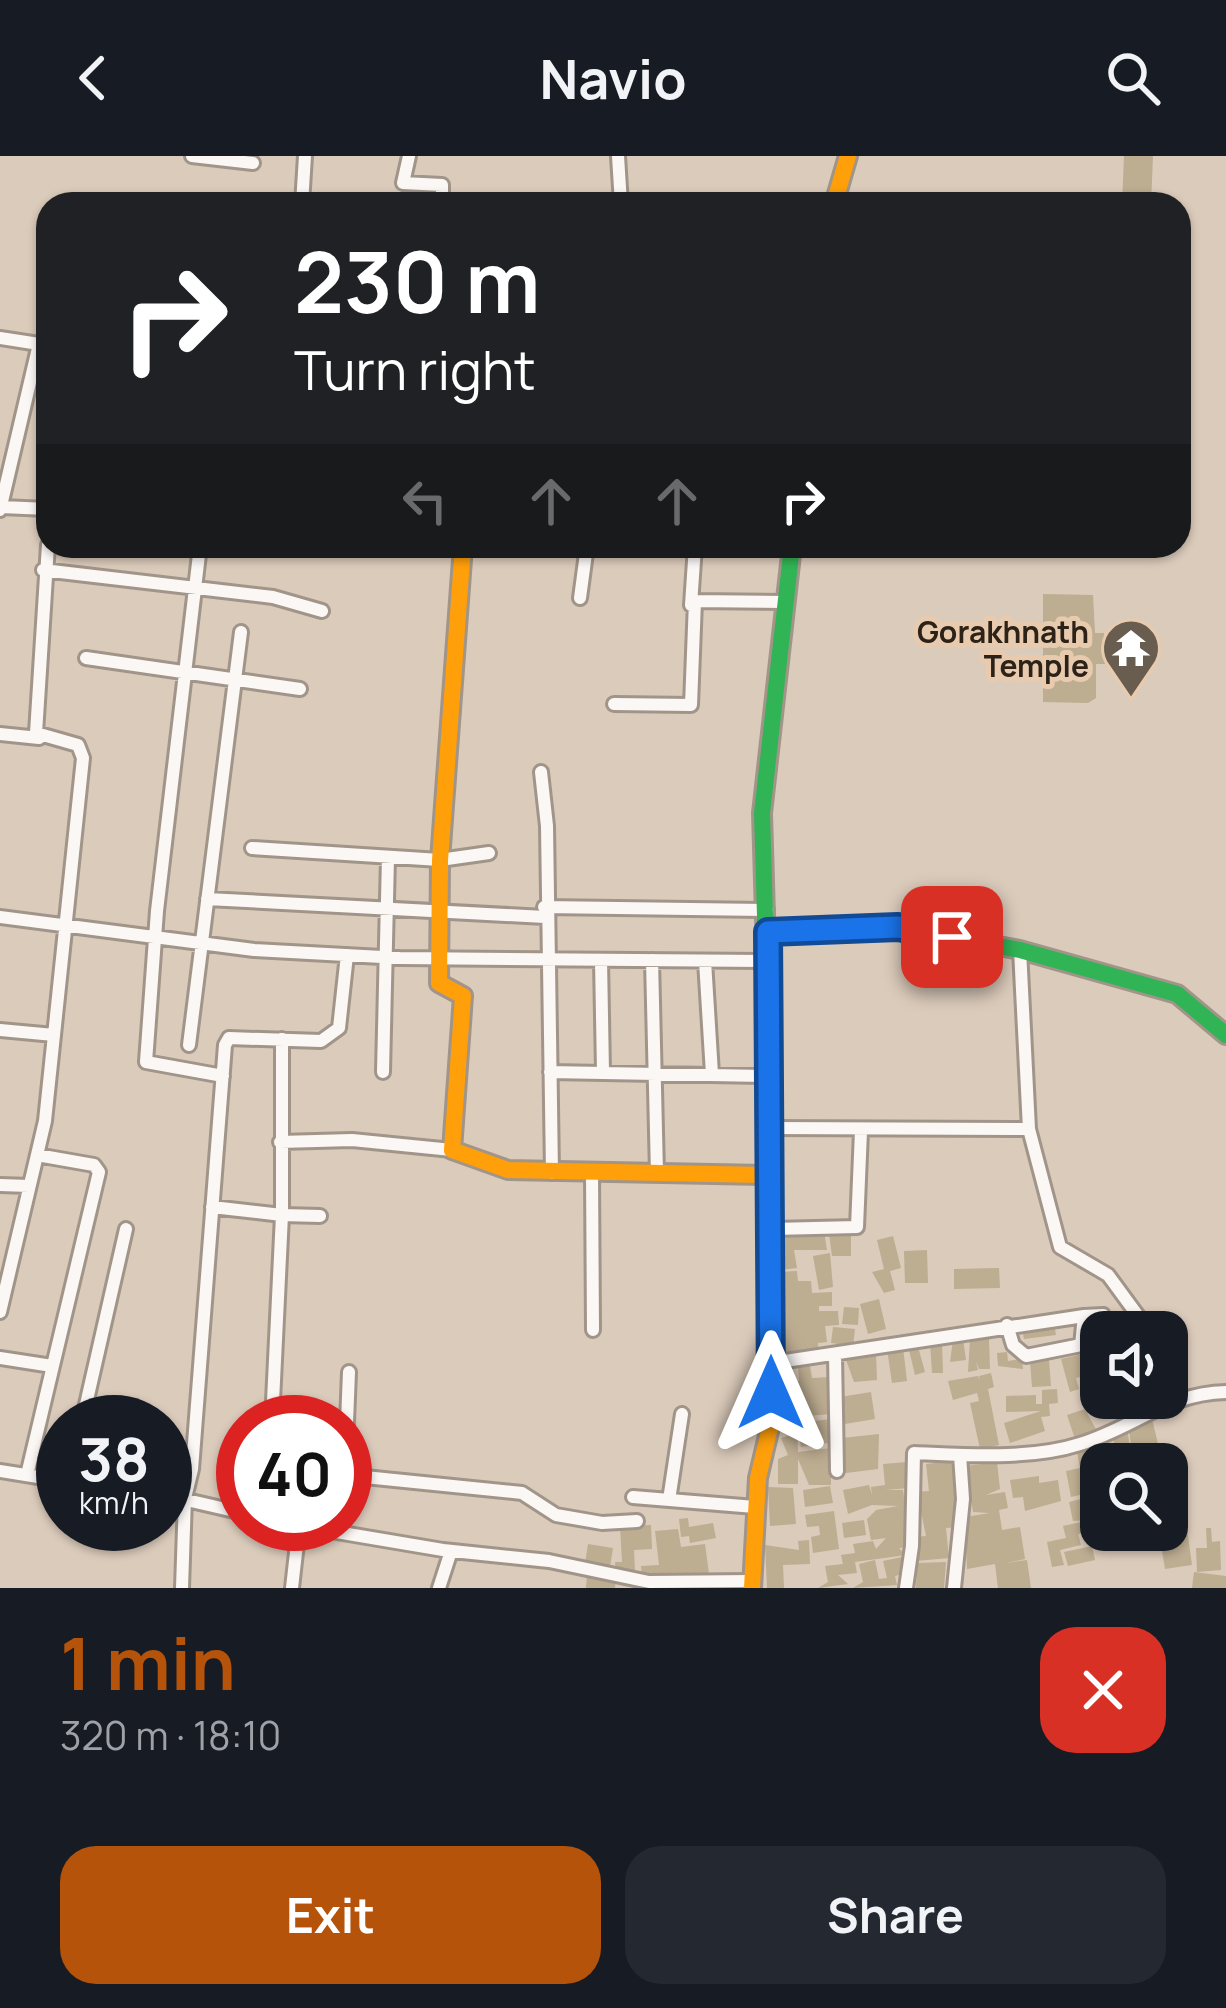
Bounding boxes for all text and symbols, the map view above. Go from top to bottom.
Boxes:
text: Navio [539,41,687,115]
icon: back [60,45,126,111]
icon: search [1100,45,1166,111]
text: 230 m [294,223,540,338]
icon: right [96,240,252,396]
text: Turn right [294,332,536,406]
icon: left [392,468,458,534]
icon: ahead [518,468,584,534]
icon: ahead [644,468,710,534]
icon: right [770,468,836,534]
place label: Gorakhnath Temple [917,611,1089,686]
temple icon: Gorakhnath Temple [1100,617,1162,699]
pin [901,886,1003,988]
icon: arrive [919,904,985,970]
map controls [1080,1311,1188,1551]
button: sound [1080,1311,1188,1419]
position arrow [708,1330,834,1456]
speed limit sign: 40 [216,1395,372,1551]
text: 38 [78,1417,150,1499]
button: search [1080,1443,1188,1551]
text: km/h [79,1482,149,1523]
text: 1 min [60,1613,236,1712]
button: close [1040,1627,1166,1753]
text: 320 m · 18:10 [60,1708,281,1762]
button: Exit [60,1846,601,1984]
button: Share [625,1846,1166,1984]

